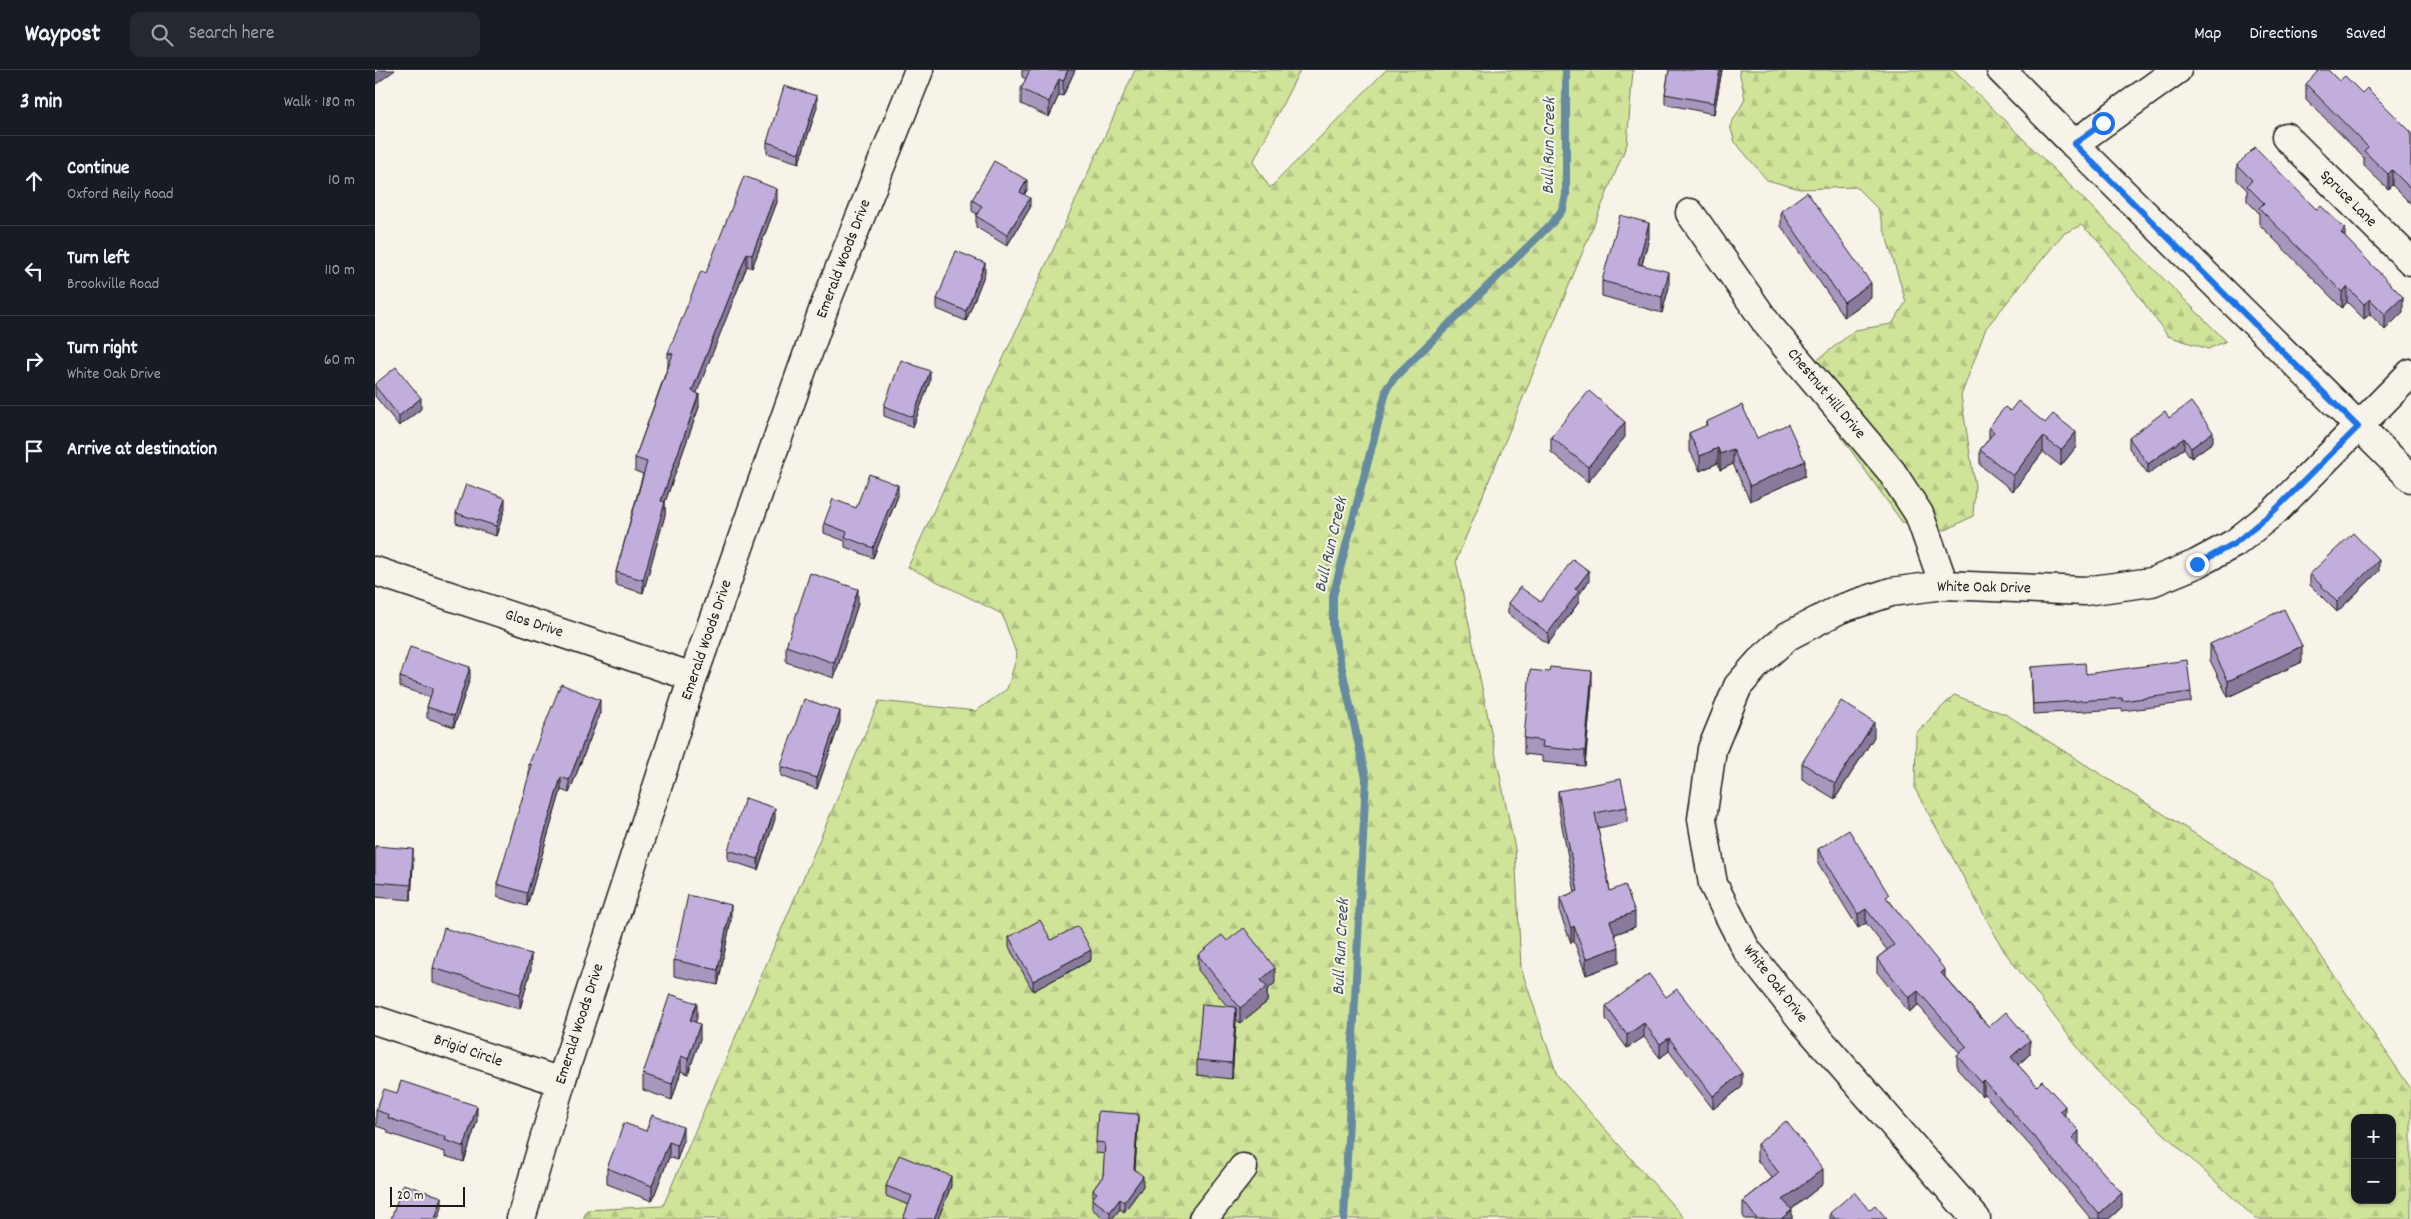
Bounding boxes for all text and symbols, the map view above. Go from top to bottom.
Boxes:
search box [130,12,480,57]
text: Waypost [25,18,100,52]
icon: search [148,21,176,49]
text: Search here [188,21,274,48]
text: Map [2194,22,2221,47]
text: Directions [2249,22,2318,47]
text: Saved [2346,22,2386,47]
text: 3 min [20,88,62,118]
text: Walk · 180 m [284,91,355,114]
water label: Bull Run Creek [1537,96,1563,195]
route start [2092,112,2115,135]
text: Continue [67,156,129,183]
street label: Spruce Lane [2314,165,2382,233]
icon: ahead [20,167,48,195]
text: 10 m [328,169,355,192]
text: Oxford Reily Road [67,183,174,206]
street label: Emerald Woods Drive [811,196,877,322]
text: Turn left [67,246,130,273]
icon: left [20,257,48,285]
text: 110 m [325,259,355,282]
text: Brookville Road [67,273,159,296]
text: Turn right [67,336,138,363]
street label: Chestnut Hill Drive [1781,344,1871,444]
icon: right [20,347,48,375]
text: 60 m [324,349,355,372]
text: White Oak Drive [67,363,161,386]
icon: arrive [20,437,48,465]
text: Arrive at destination [67,437,217,464]
water label: Bull Run Creek [1309,493,1355,595]
route end [2186,553,2209,576]
street label: White Oak Drive [1937,576,2031,600]
street label: Emerald Woods Drive [676,577,738,703]
street label: Glos Drive [502,604,566,644]
water label: Bull Run Creek [1327,896,1357,996]
street label: White Oak Drive [1737,940,1813,1028]
street label: Emerald Woods Drive [550,961,610,1087]
street label: Brigid Circle [430,1028,506,1074]
map controls [2351,1114,2396,1204]
button: + [2351,1114,2396,1159]
button: − [2351,1159,2396,1204]
scale bar [390,1184,465,1207]
text: 20 m [397,1186,424,1206]

